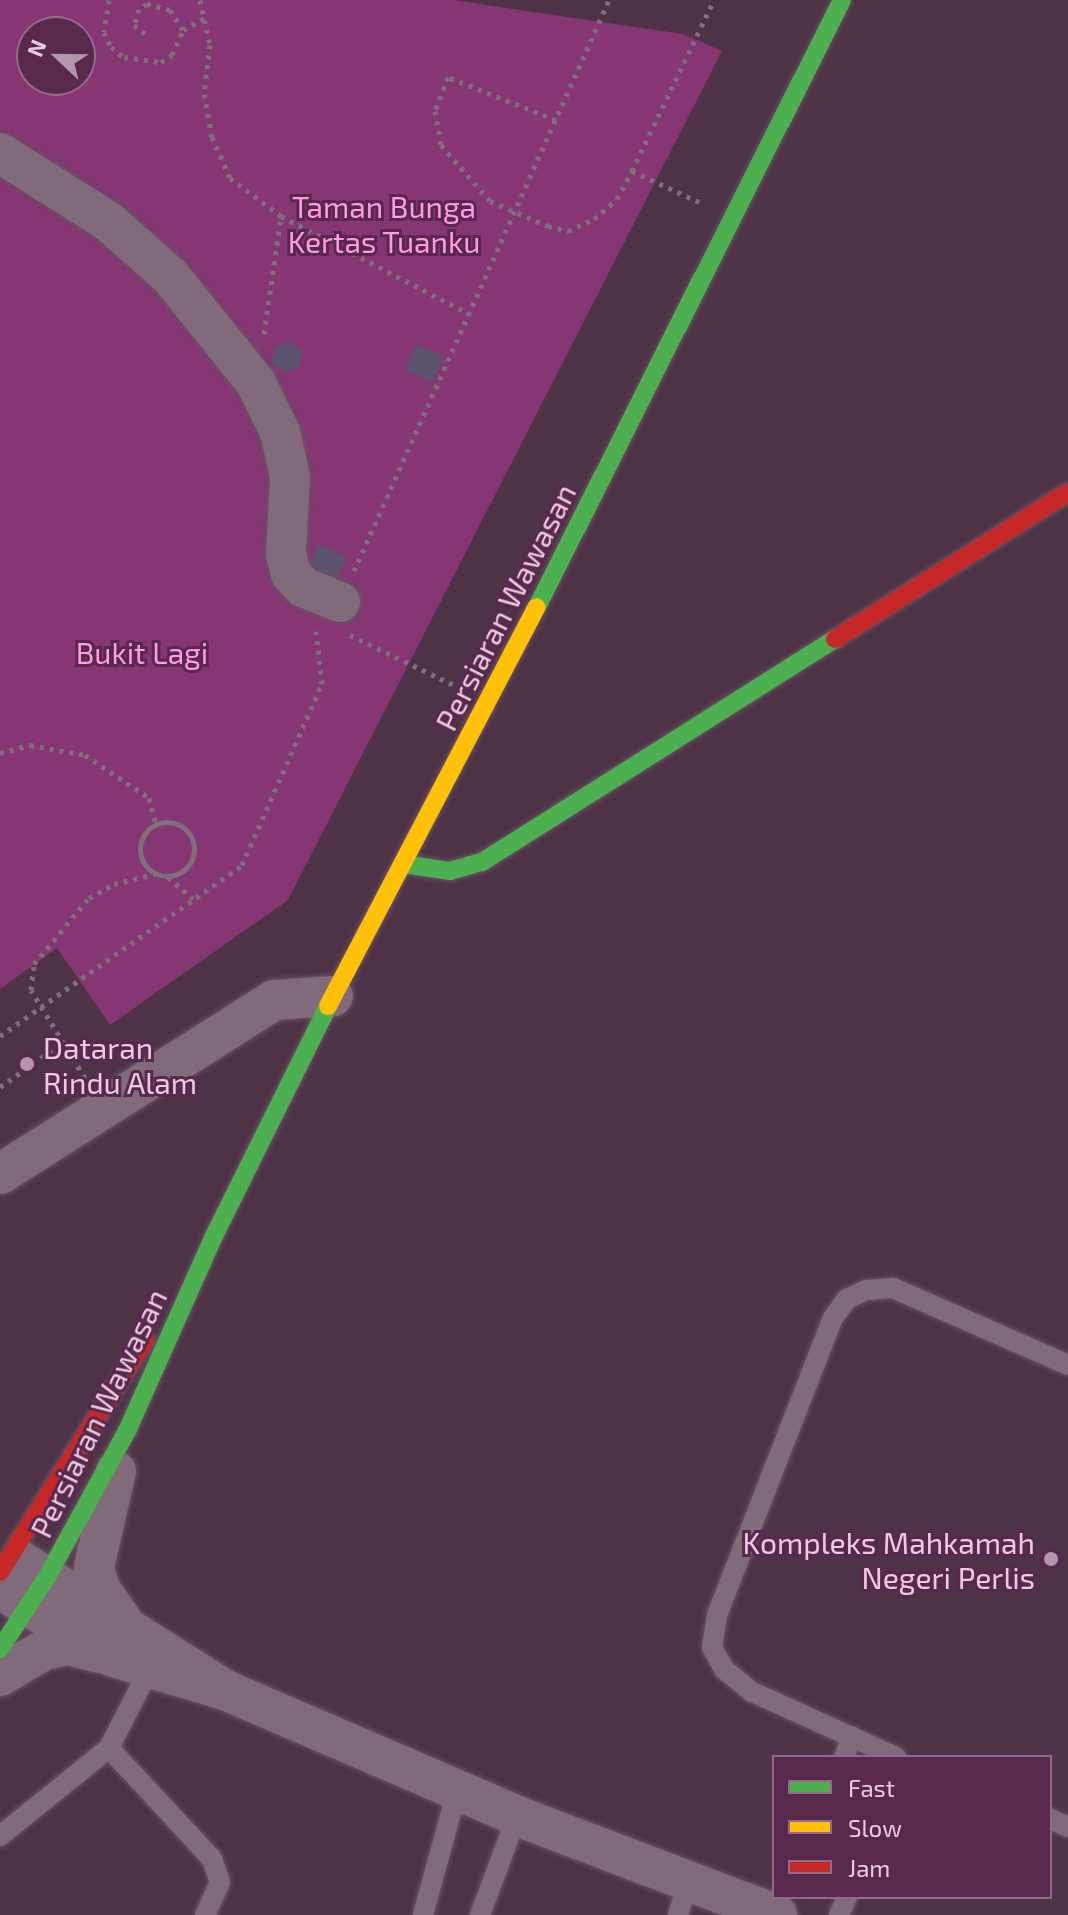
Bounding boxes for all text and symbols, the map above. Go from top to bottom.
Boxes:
north arrow [16,16,96,96]
text: N [21,36,51,60]
park label: Taman Bunga Kertas Tuanku [287,188,481,258]
street label: Persiaran Wawasan [427,478,583,736]
park label: Bukit Lagi [76,634,208,670]
place label: Dataran Rindu Alam [43,1029,198,1100]
marker: Dataran Rindu Alam [18,1055,36,1073]
street label: Persiaran Wawasan [22,1283,174,1543]
place label: Kompleks Mahkamah Negeri Perlis [743,1524,1035,1594]
marker: Kompleks Mahkamah Negeri Perlis [1042,1550,1060,1568]
legend [772,1755,1052,1899]
text: Fast [848,1773,895,1802]
text: Slow [848,1813,902,1842]
text: Jam [848,1853,890,1882]

